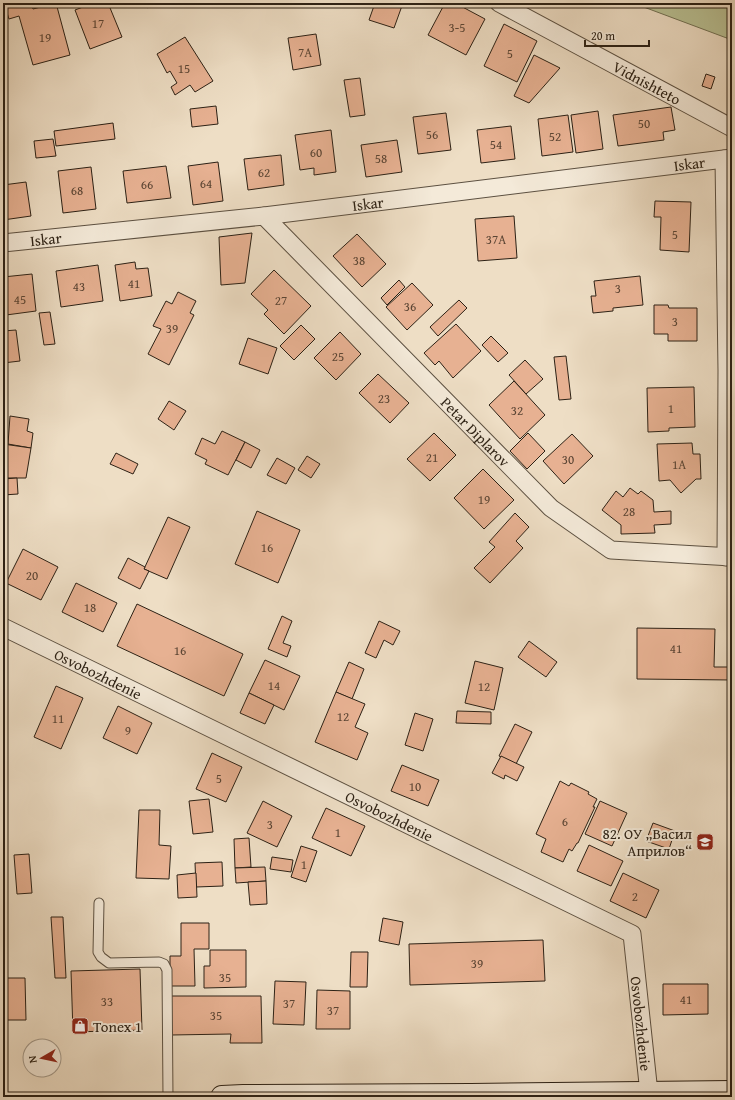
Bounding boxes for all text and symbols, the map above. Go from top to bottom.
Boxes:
house number: 17 [92,14,104,33]
house number: 3-5 [449,18,465,37]
scale bar [585,22,649,48]
text: 20 m [591,27,615,44]
house number: 19 [39,28,51,47]
house number: 7А [298,43,312,62]
house number: 5 [507,44,513,63]
street label: Vidnishteto [609,56,685,109]
house number: 15 [178,59,190,78]
house number: 50 [638,114,650,133]
house number: 56 [426,125,438,144]
house number: 52 [549,127,561,146]
house number: 54 [490,135,502,154]
house number: 60 [310,143,322,162]
house number: 58 [375,149,387,168]
street label: Iskar [672,151,706,176]
house number: 62 [258,163,270,182]
house number: 64 [200,174,212,193]
house number: 66 [141,175,153,194]
house number: 68 [71,181,83,200]
street label: Iskar [351,191,385,215]
house number: 5 [672,225,678,244]
street label: Iskar [29,227,63,251]
house number: 37А [486,230,506,249]
house number: 38 [353,251,365,270]
house number: 41 [128,274,140,293]
house number: 43 [73,277,85,296]
house number: 3 [615,279,621,298]
house number: 45 [14,290,26,309]
house number: 27 [275,291,287,310]
house number: 36 [404,297,416,316]
house number: 3 [672,312,678,331]
house number: 39 [166,319,178,338]
house number: 25 [332,347,344,366]
house number: 23 [378,389,390,408]
street label: Petar Diplarov [436,392,515,471]
house number: 1 [668,399,674,418]
house number: 32 [511,401,523,420]
house number: 21 [426,448,438,467]
house number: 30 [562,450,574,469]
house number: 1А [672,455,686,474]
house number: 19 [478,490,490,509]
house number: 28 [623,502,635,521]
house number: 16 [261,538,273,557]
house number: 20 [26,566,38,585]
house number: 18 [84,598,96,617]
house number: 41 [670,639,682,658]
house number: 16 [174,641,186,660]
street label: Osvobozhdenie [51,643,146,704]
house number: 14 [268,676,280,695]
house number: 12 [478,677,490,696]
house number: 12 [337,707,349,726]
house number: 11 [52,709,64,728]
house number: 9 [125,721,131,740]
house number: 5 [216,769,222,788]
house number: 10 [409,777,421,796]
street label: Osvobozhdenie [342,785,437,846]
house number: 6 [562,812,568,831]
house number: 3 [267,815,273,834]
house number: 1 [335,823,341,842]
place label: 82. ОУ „Васил Априлов“ [603,823,692,861]
school or university icon: 82. ОУ „Васил Априлов“ [695,832,715,852]
house number: 1 [301,855,307,874]
house number: 2 [632,887,638,906]
house number: 39 [471,954,483,973]
house number: 35 [219,968,231,987]
street label: Osvobozhdenie [626,975,657,1072]
house number: 41 [680,990,692,1009]
house number: 33 [101,992,113,1011]
house number: 37 [283,994,295,1013]
house number: 37 [327,1001,339,1020]
house number: 35 [210,1006,222,1025]
shop icon: Tonex 1 [70,1016,90,1036]
place label: Tonex 1 [93,1016,142,1037]
north arrow [22,1038,62,1078]
text: N [24,1054,41,1064]

